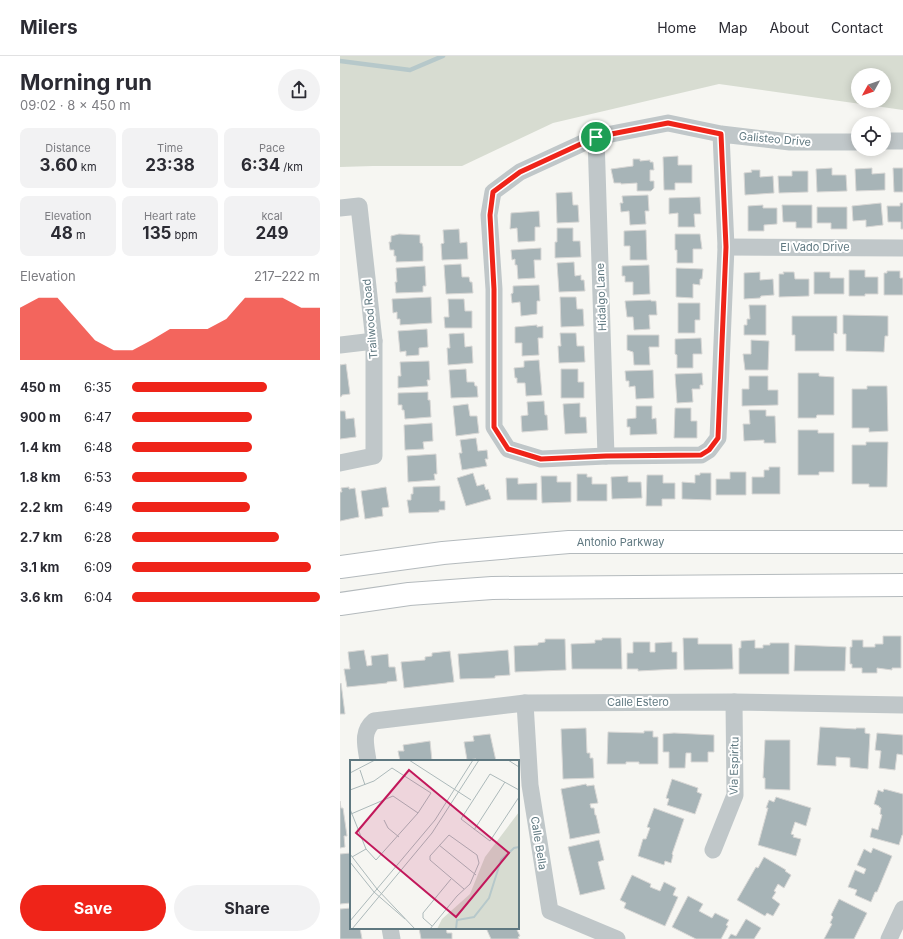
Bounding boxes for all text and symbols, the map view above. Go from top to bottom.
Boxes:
text: Milers [20,16,78,39]
text: Home [657,19,696,36]
text: Map [718,19,748,36]
text: About [770,19,809,36]
text: Contact [831,19,883,36]
north arrow [851,68,891,108]
map controls [851,68,891,156]
text: Morning run [20,69,152,95]
button: share [278,69,320,111]
text: 09:02 · 8 × 450 m [20,97,131,113]
button: locate [851,116,891,156]
pin [579,120,613,154]
icon: arrive [585,126,607,148]
street label: Galisteo Drive [738,129,812,149]
text: Distance [45,141,91,155]
text: Time [157,141,183,155]
text: Pace [259,141,285,155]
text: 3.60 [39,155,78,175]
text: 23:38 [145,155,195,175]
text: 6:34 [241,155,280,175]
text: km [78,160,97,174]
text: /km [280,160,303,174]
text: Elevation [44,209,92,223]
text: Heart rate [144,209,196,223]
text: kcal [261,209,283,223]
text: 48 [50,223,73,243]
text: 135 [142,223,171,243]
text: 249 [256,223,288,243]
text: m [73,228,86,242]
text: bpm [171,228,198,242]
street label: El Vado Drive [780,240,850,254]
street label: Hidalgo Lane [593,263,609,331]
text: Elevation [20,268,76,284]
text: 217–222 m [254,268,320,284]
street label: Trailwood Road [360,278,380,360]
text: 450 m [20,379,61,395]
text: 6:35 [84,379,112,395]
text: 900 m [20,409,61,425]
text: 6:47 [84,409,112,425]
text: 1.4 km [20,439,61,455]
text: 6:48 [84,439,112,455]
text: 1.8 km [20,469,61,485]
text: 6:53 [84,469,112,485]
text: 2.2 km [20,499,63,515]
text: 6:49 [84,499,112,515]
text: 2.7 km [20,529,62,545]
text: 6:28 [84,529,112,545]
street label: Antonio Parkway [577,535,665,549]
text: 3.1 km [20,559,59,575]
text: 6:09 [84,559,112,575]
text: 3.6 km [20,589,63,605]
text: 6:04 [84,589,112,605]
street label: Calle Estero [607,695,669,709]
street label: Via Espiritu [726,737,742,795]
inset map [350,760,519,929]
street label: Calle Bella [528,815,550,871]
button: Save [20,885,166,931]
button: Share [174,885,320,931]

